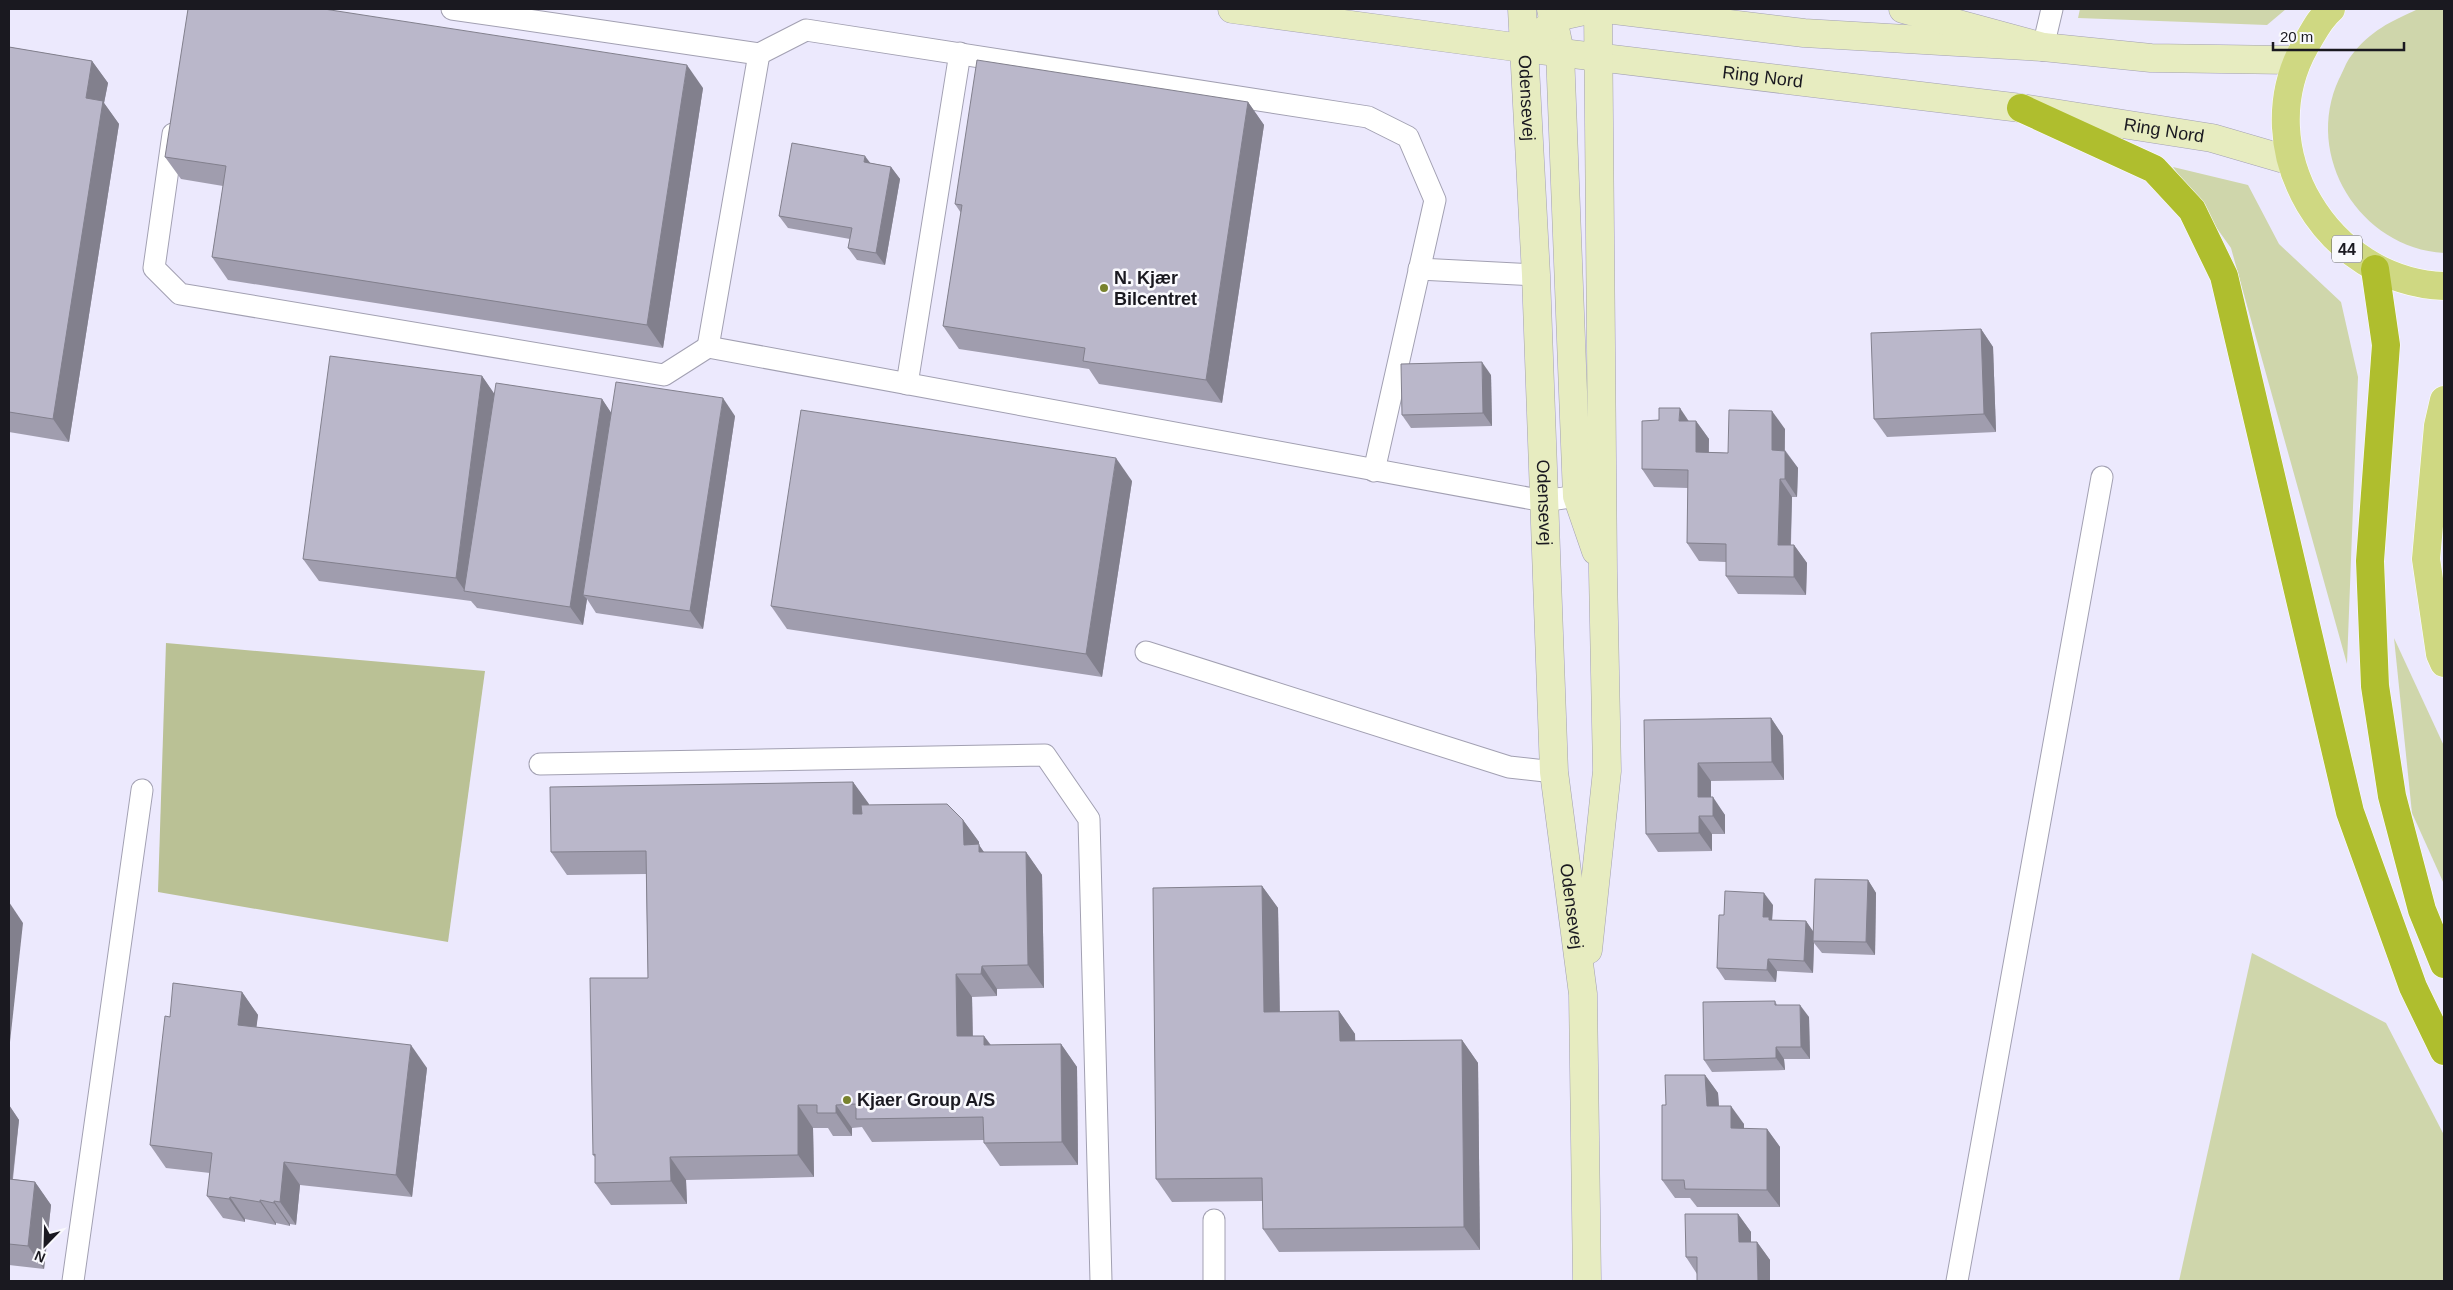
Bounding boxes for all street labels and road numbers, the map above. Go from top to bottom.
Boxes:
street label: Odensevej [1514,54,1539,141]
street label: Ring Nord [1721,62,1804,92]
street label: Ring Nord [2122,114,2206,147]
road number: 44 [2332,235,2362,262]
street label: Odensevej [1533,459,1556,546]
street label: Odensevej [1556,862,1587,950]

